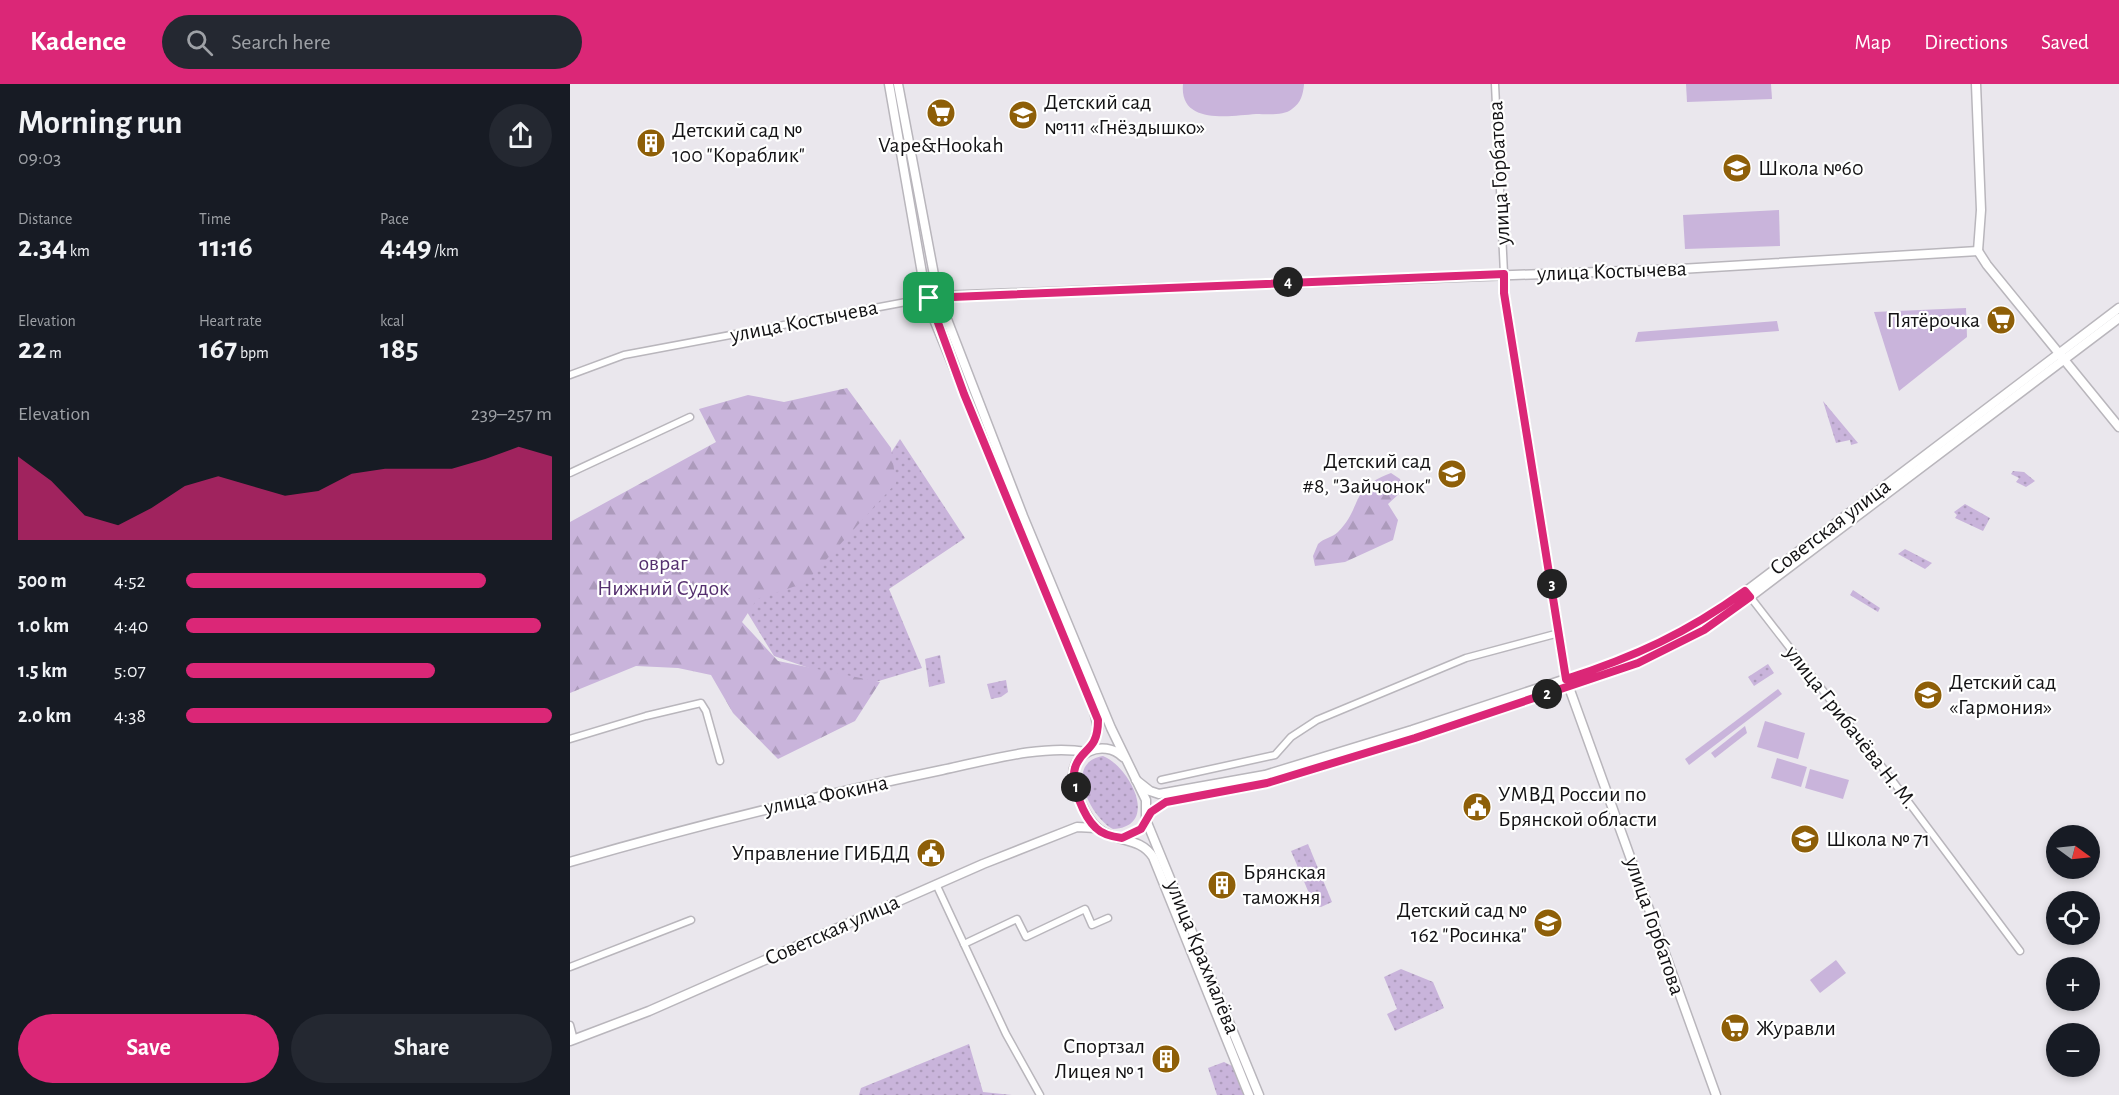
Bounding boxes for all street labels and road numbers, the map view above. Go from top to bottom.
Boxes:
street label: улица Горбатова [1484,100,1514,247]
street label: улица Костычева [1536,257,1687,285]
street label: улица Костычева [727,296,880,346]
street label: Советская улица [1766,475,1894,579]
street label: улица Грибачёва Н. М. [1780,641,1921,813]
street label: улица Фокина [761,771,890,819]
street label: улица Горбатова [1621,853,1689,998]
street label: улица Крахмалёва [1162,876,1244,1037]
street label: Советская улица [761,891,903,969]

